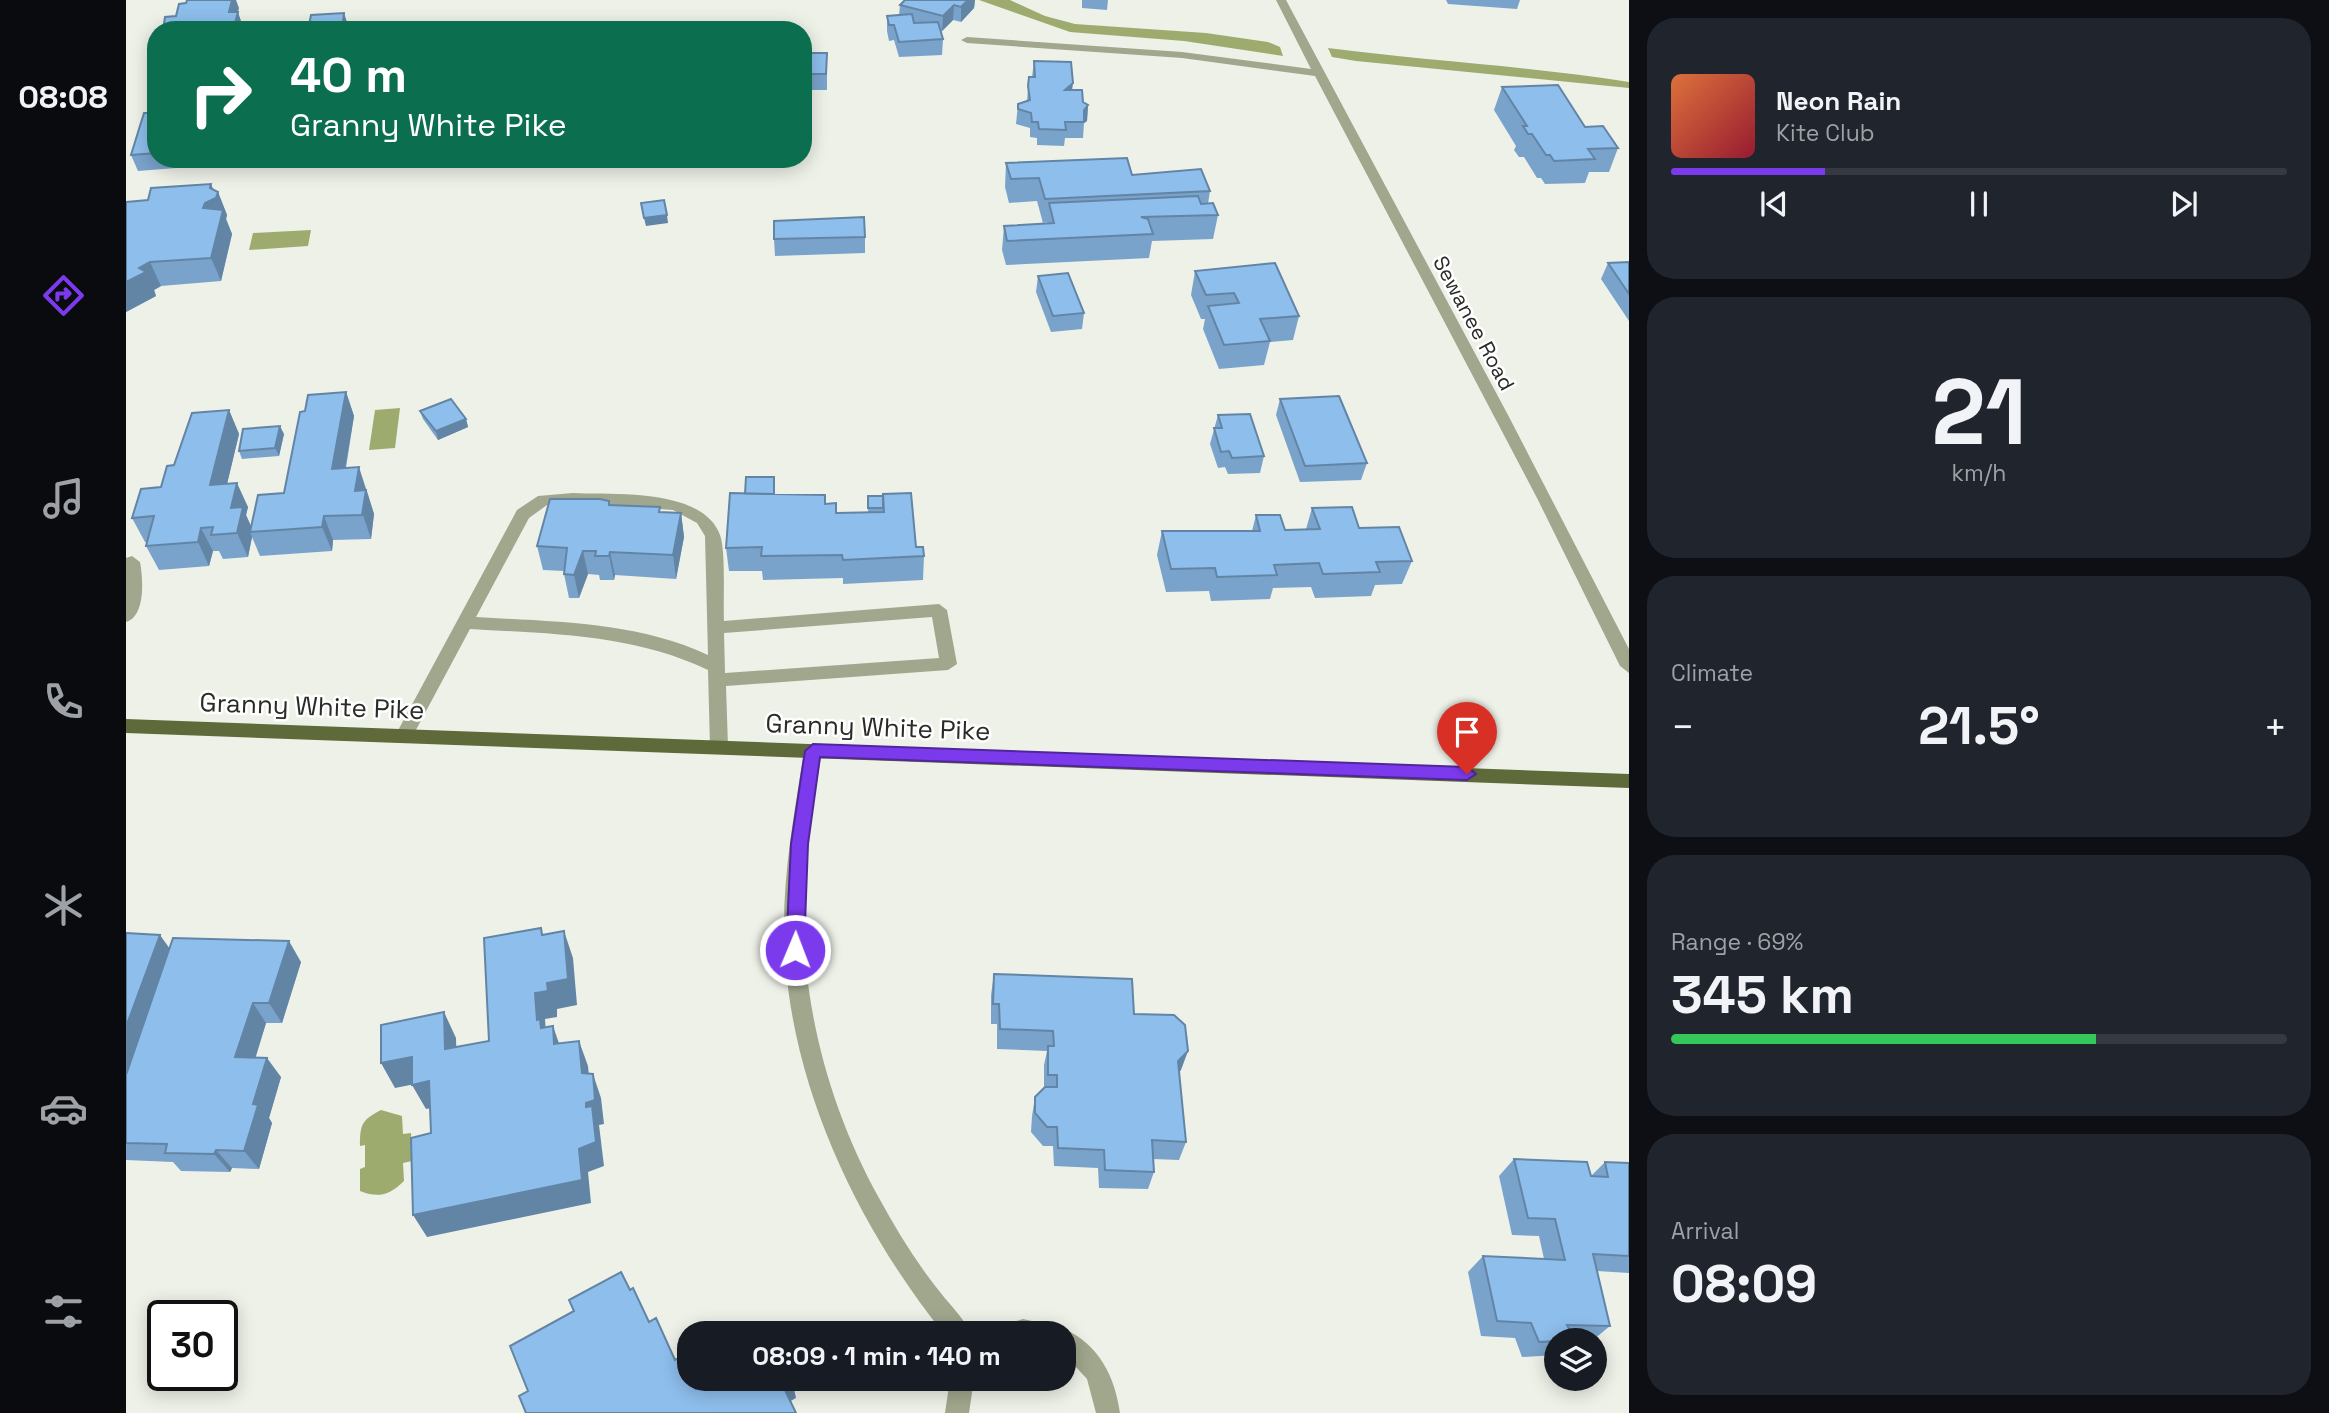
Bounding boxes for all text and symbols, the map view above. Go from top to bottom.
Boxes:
text: 40 m [290,44,407,106]
icon: right [175,49,266,140]
text: 08:08 [18,77,108,117]
text: Neon Rain [1776,84,1901,118]
text: Granny White Pike [290,105,567,145]
text: Kite Club [1776,118,1875,148]
icon: previous [1755,185,1793,223]
icon: pause [1960,185,1998,223]
icon: next [2165,185,2203,223]
street label: Sewanee Road [1427,251,1521,395]
icon: directions [39,271,88,320]
text: 21 [1931,354,2027,471]
text: km/h [1952,458,2006,488]
icon: music [39,474,88,523]
text: Climate [1671,658,1753,688]
icon: phone [39,677,88,726]
street label: Granny White Pike [199,685,425,727]
text: 21.5° [1918,693,2040,759]
pin [1437,702,1497,774]
text: − [1671,703,1695,751]
text: + [2263,703,2287,751]
street label: Granny White Pike [765,706,991,748]
icon: arrive [1448,713,1486,751]
icon: climate [39,881,88,930]
position arrow [758,913,832,987]
text: Range · 69% [1671,927,1803,957]
text: 345 km [1671,962,1854,1028]
icon: car [39,1084,88,1133]
text: Arrival [1671,1216,1739,1246]
text: 08:09 [1671,1251,1817,1317]
icon: filters [39,1287,88,1336]
speed limit sign: 30 [147,1300,238,1391]
map controls [1544,1328,1607,1391]
button: layers [1544,1328,1607,1391]
text: 08:09 · 1 min · 140 m [752,1339,1001,1373]

